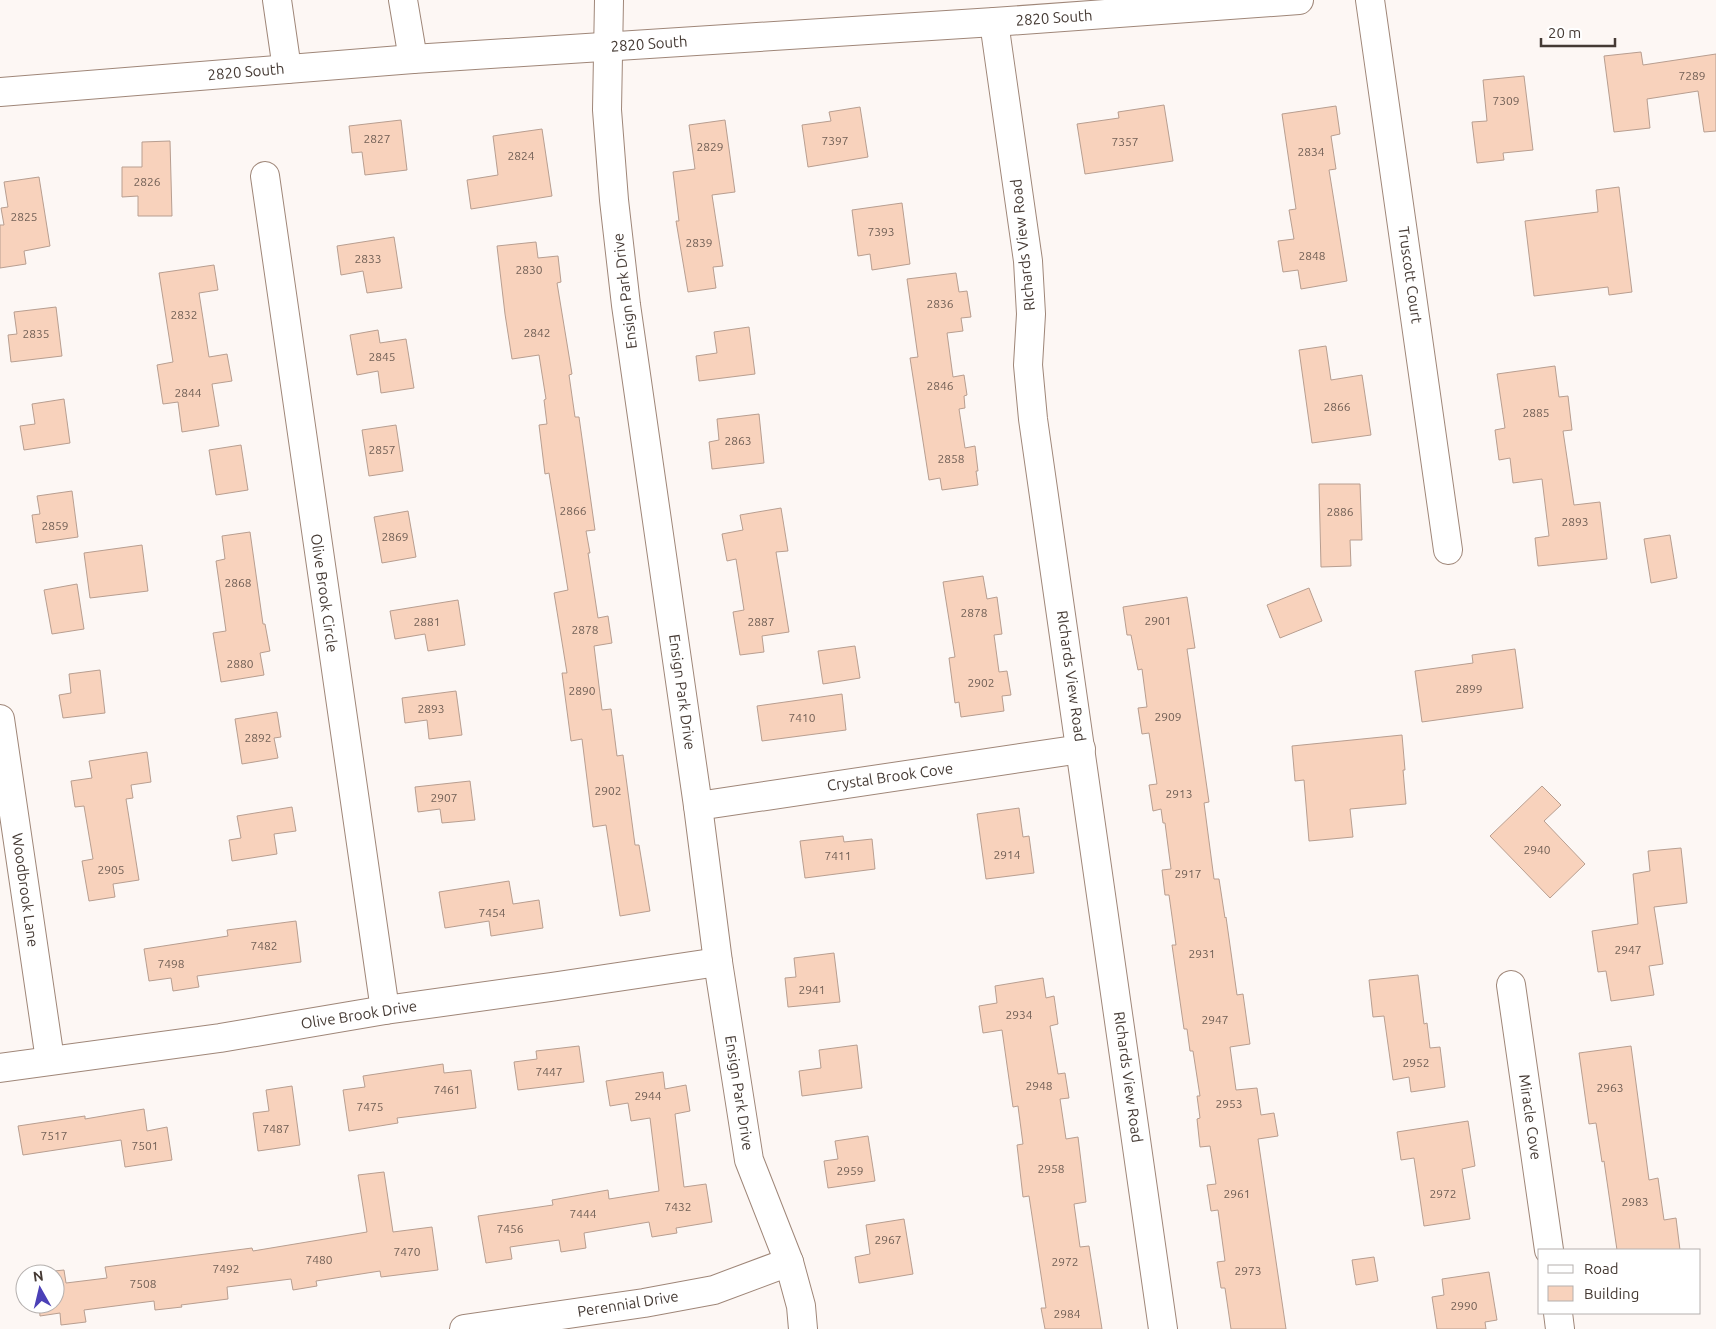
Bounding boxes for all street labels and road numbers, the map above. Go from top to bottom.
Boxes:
street label: 2820 South [1015,6,1093,29]
street label: 2820 South [610,32,688,55]
street label: 2820 South [207,60,285,83]
street label: RIchards View Road [1007,178,1038,312]
street label: Truscott Court [1395,225,1426,325]
street label: Ensign Park Drive [609,232,640,350]
street label: Olive Brook Circle [308,533,341,653]
street label: RIchards View Road [1054,609,1089,743]
street label: Ensign Park Drive [666,633,699,751]
street label: Crystal Brook Cove [826,759,954,794]
street label: Woodbrook Lane [9,832,42,948]
street label: Olive Brook Drive [300,997,418,1032]
street label: RIchards View Road [1111,1010,1146,1144]
street label: Ensign Park Drive [722,1034,757,1152]
street label: Miracle Cove [1516,1073,1545,1161]
street label: Perennial Drive [576,1287,680,1320]

